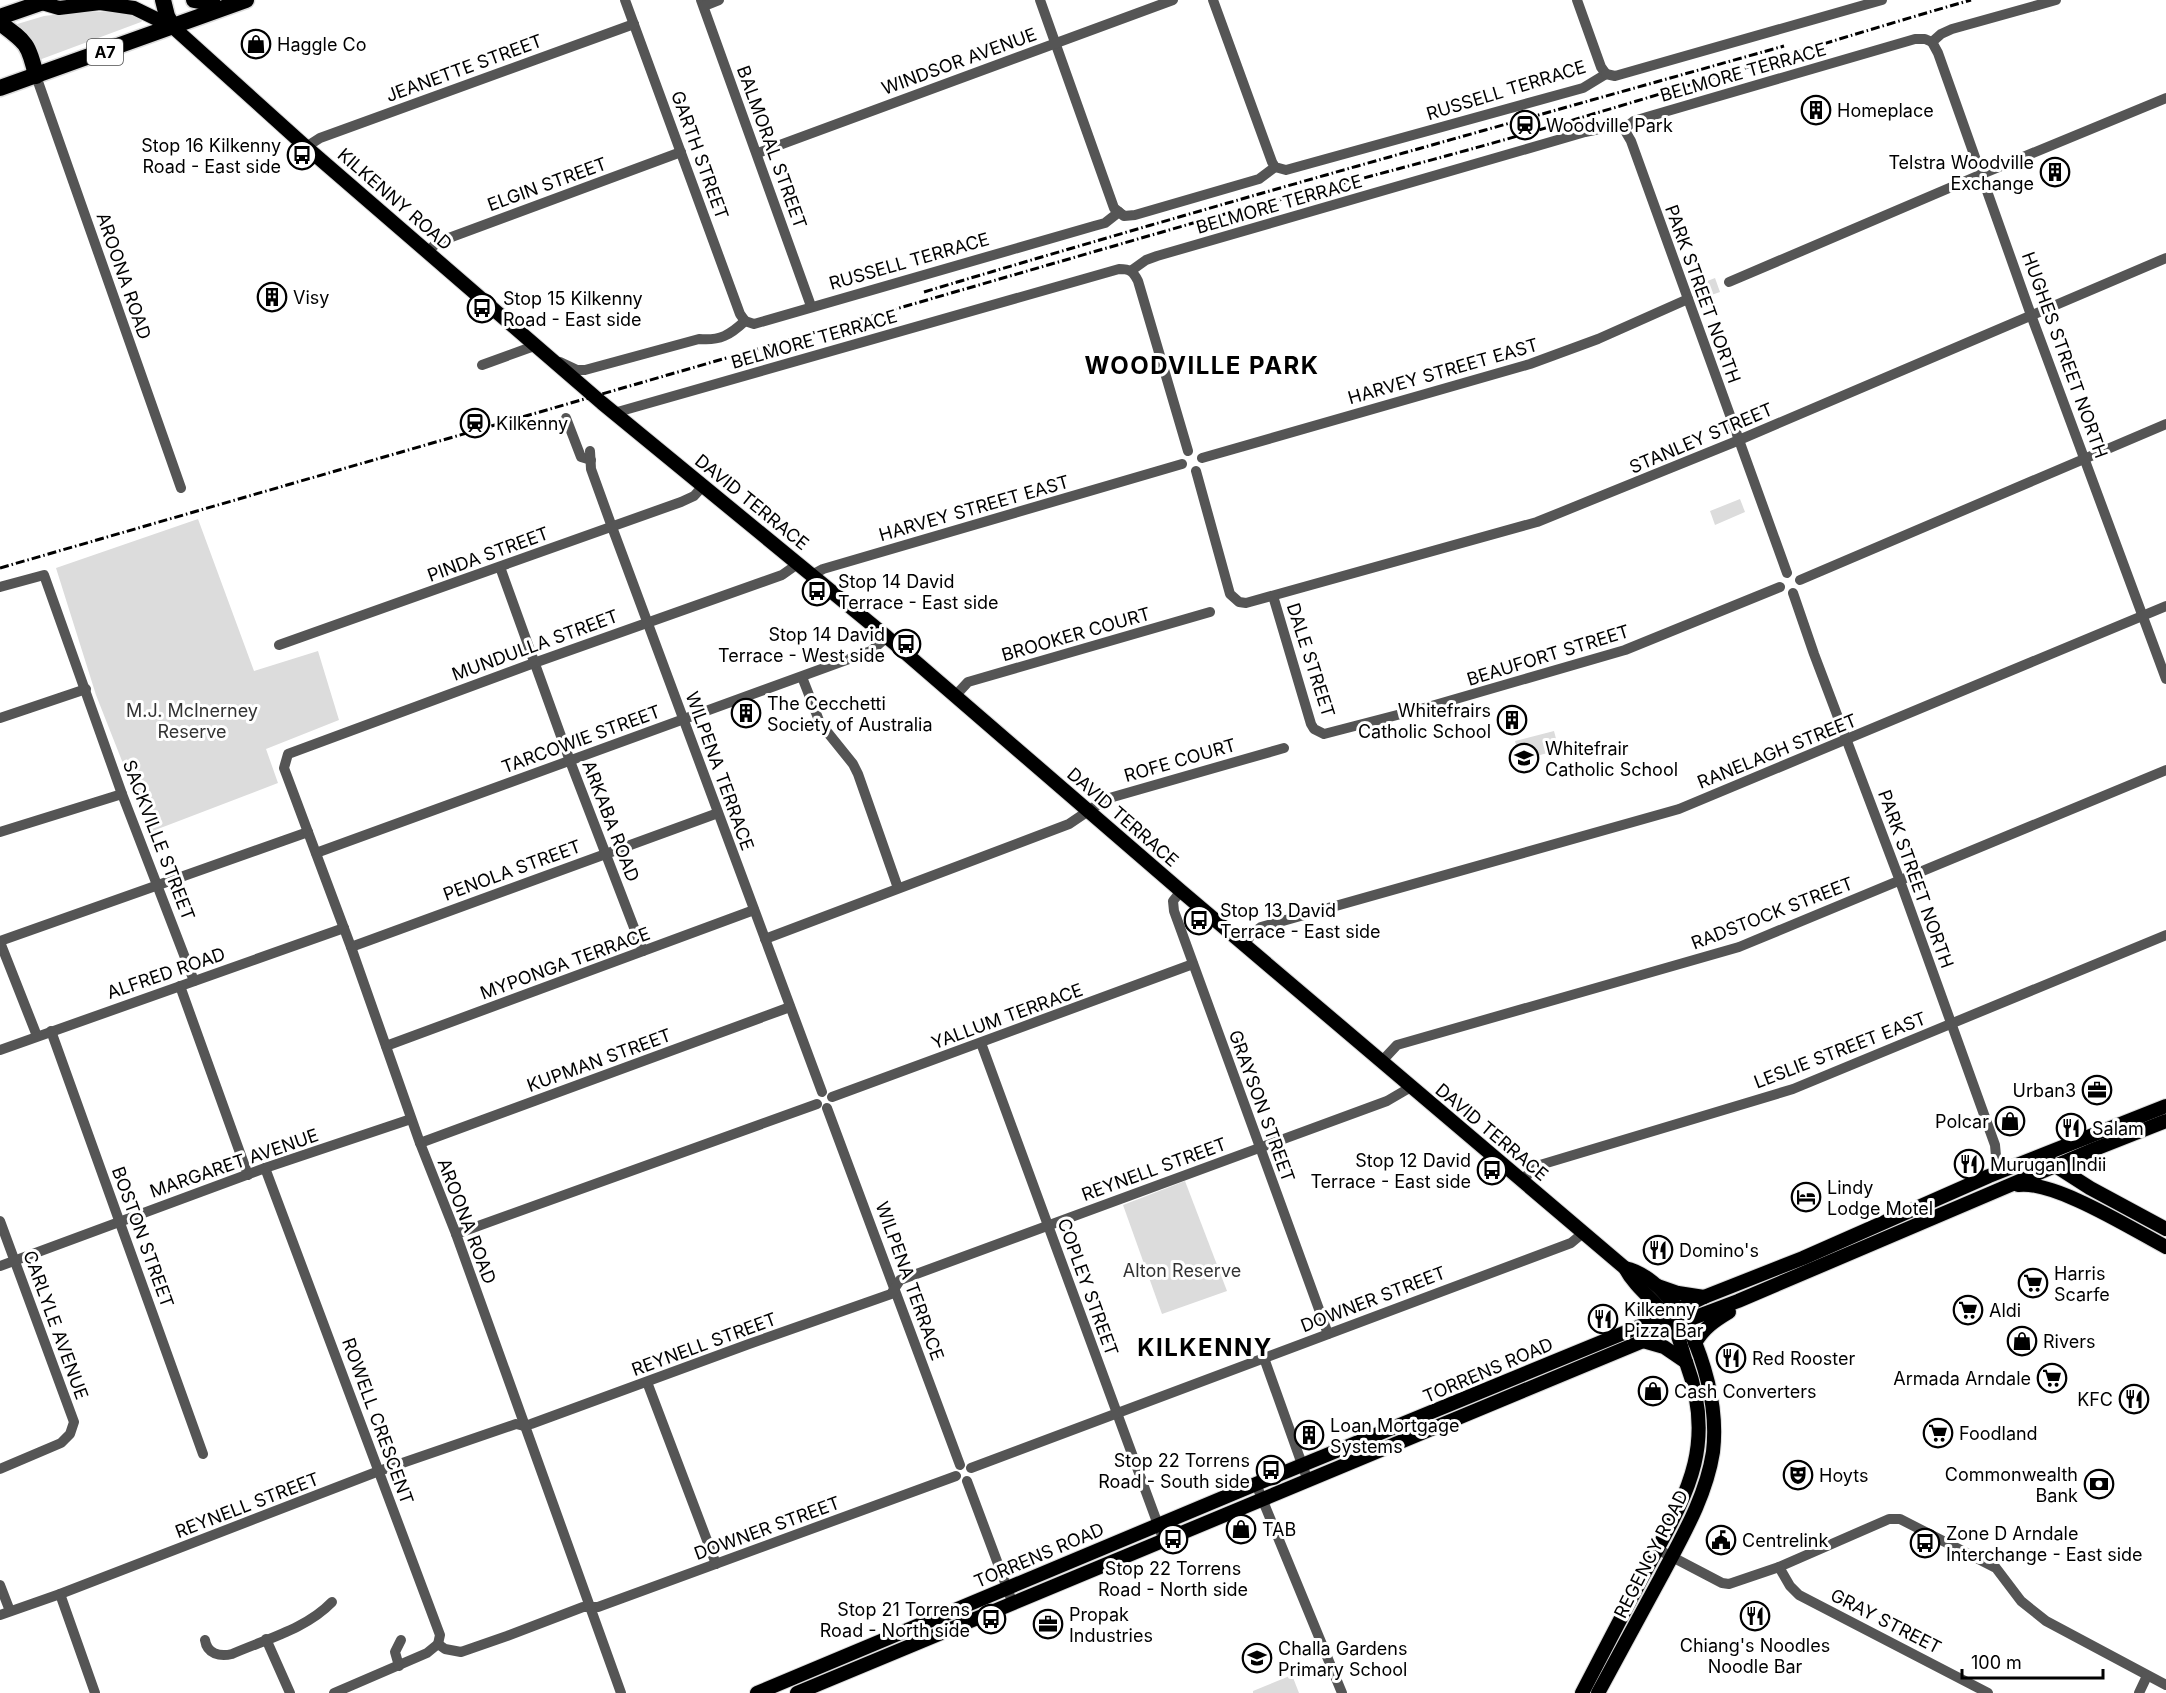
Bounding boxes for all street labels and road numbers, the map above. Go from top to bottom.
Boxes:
street label: WINDSOR AVENUE [879,23,1039,99]
street label: JEANETTE STREET [383,30,545,106]
street label: BELMORE TERRACE [1658,38,1828,106]
road number: A7 [87,39,123,65]
street label: RUSSELL TERRACE [1424,56,1588,124]
street label: BALMORAL STREET [733,63,811,231]
street label: GARTH STREET [667,88,733,222]
street label: KILKENNY ROAD [334,144,456,254]
street label: ELGIN STREET [484,153,610,215]
street label: BELMORE TERRACE [1194,170,1364,238]
street label: PARK STREET NORTH [1661,202,1745,386]
street label: AROONA ROAD [92,210,156,342]
street label: RUSSELL TERRACE [826,228,992,294]
street label: HUGHES STREET NORTH [2018,249,2112,461]
street label: BELMORE TERRACE [729,305,899,373]
street label: HARVEY STREET EAST [1345,334,1541,408]
street label: STANLEY STREET [1626,398,1776,478]
street label: DAVID TERRACE [691,450,813,554]
street label: HARVEY STREET EAST [876,471,1072,545]
street label: PINDA STREET [424,522,552,586]
street label: DALE STREET [1283,600,1339,720]
street label: BROOKER COURT [999,603,1153,665]
street label: MUNDULLA STREET [449,605,621,685]
street label: BEAUFORT STREET [1464,620,1632,690]
street label: WILPENA TERRACE [681,689,759,853]
street label: TARCOWIE STREET [499,700,663,778]
street label: RANELAGH STREET [1694,709,1860,793]
street label: ROFE COURT [1122,734,1238,786]
street label: SACKVILLE STREET [119,757,199,923]
street label: ARKABA ROAD [578,758,644,884]
street label: DAVID TERRACE [1063,763,1183,871]
street label: PARK STREET NORTH [1874,787,1958,971]
street label: PENOLA STREET [440,835,584,905]
street label: RADSTOCK STREET [1688,872,1856,954]
street label: MYPONGA TERRACE [477,922,653,1004]
street label: ALFRED ROAD [104,943,228,1003]
street label: YALLUM TERRACE [928,979,1086,1053]
street label: LESLIE STREET EAST [1751,1007,1929,1093]
street label: KUPMAN STREET [524,1024,674,1096]
street label: GRAYSON STREET [1225,1027,1299,1185]
street label: DAVID TERRACE [1432,1079,1552,1185]
street label: MARGARET AVENUE [147,1124,321,1202]
street label: REYNELL STREET [1079,1133,1229,1205]
street label: AROONA ROAD [433,1155,501,1287]
street label: BOSTON STREET [108,1164,178,1310]
street label: WILPENA TERRACE [871,1199,949,1363]
street label: COPLEY STREET [1053,1215,1123,1359]
street label: CARLYLE AVENUE [19,1248,93,1402]
street label: DOWNER STREET [1298,1262,1448,1336]
street label: REYNELL STREET [629,1308,779,1380]
street label: TORRENS ROAD [1420,1333,1556,1407]
street label: ROWELL CRESCENT [338,1335,418,1507]
street label: REYNELL STREET [172,1468,322,1542]
street label: REGENCY ROAD [1610,1487,1692,1621]
street label: DOWNER STREET [691,1492,843,1564]
street label: TORRENS ROAD [971,1518,1107,1592]
street label: GRAY STREET [1827,1584,1945,1658]

